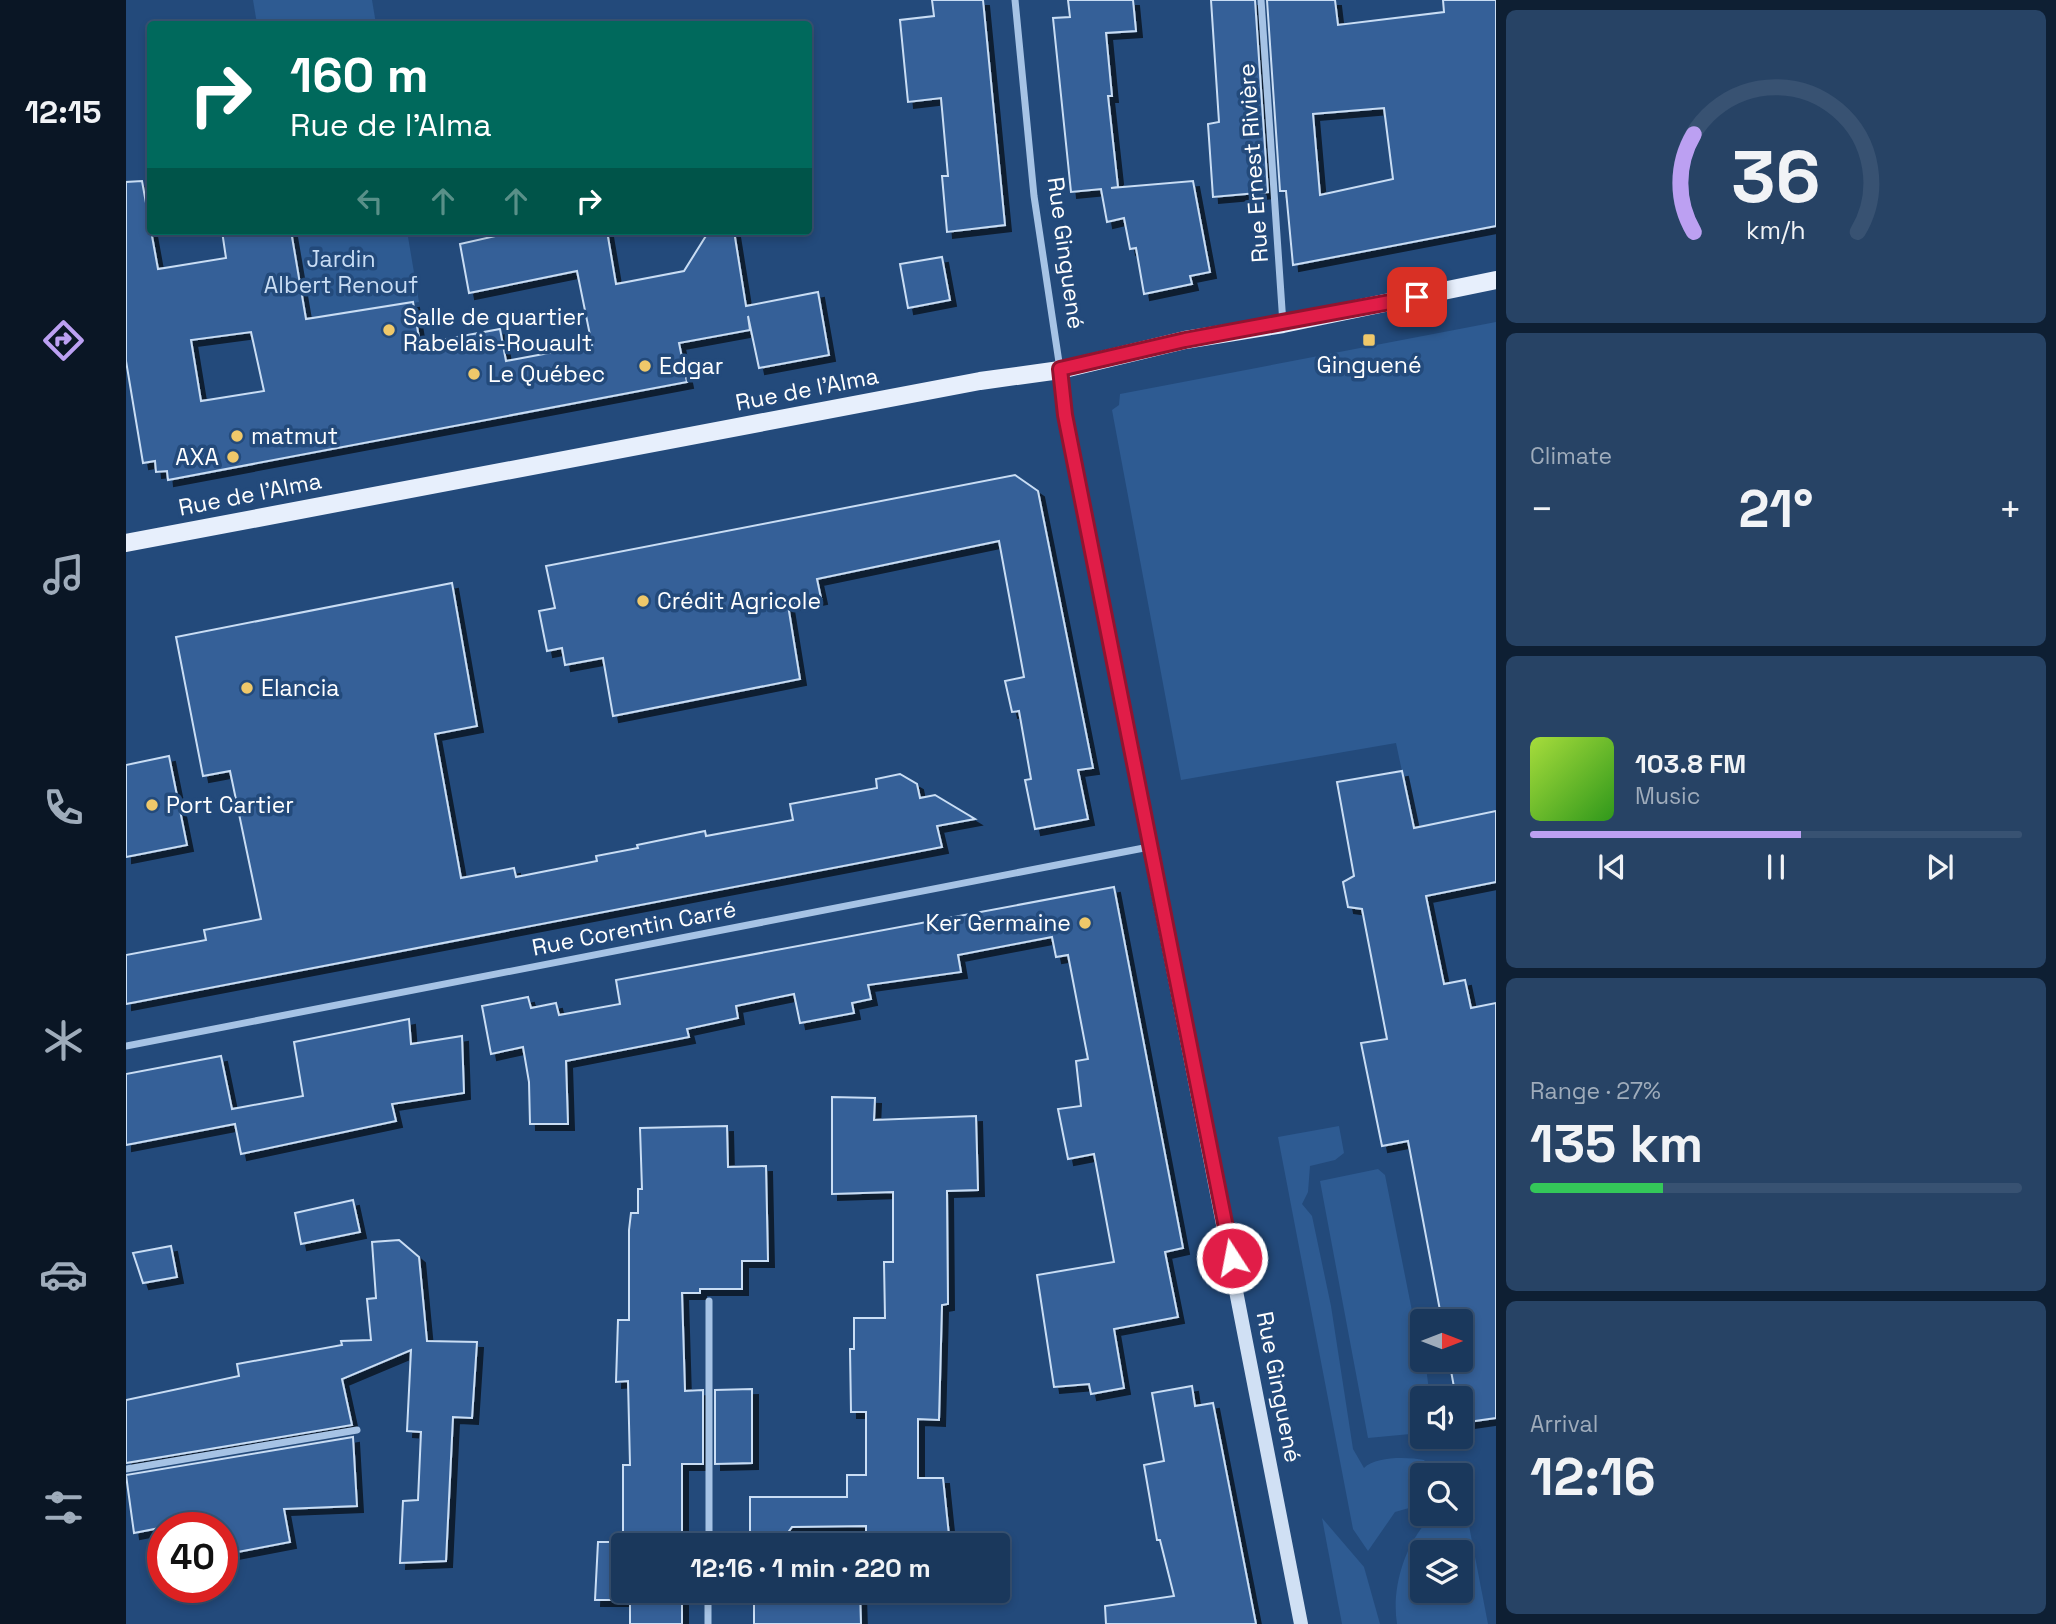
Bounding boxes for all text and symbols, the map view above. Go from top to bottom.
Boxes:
text: 160 m [290,44,428,106]
icon: right [175,49,266,140]
street label: Rue Ernest Rivière [1231,62,1275,264]
text: 12:15 [25,92,101,132]
text: Rue de l'Alma [290,105,492,145]
text: 36 [1731,131,1821,224]
street label: Rue Ginguené [1040,175,1092,331]
icon: left [351,182,389,220]
icon: ahead [424,182,462,220]
icon: ahead [497,182,535,220]
icon: right [570,182,608,220]
text: km/h [1746,214,1806,246]
park label: Jardin Albert Renouf [264,244,418,300]
pin [1387,267,1447,327]
icon: arrive [1398,278,1436,316]
place label: Salle de quartier Rabelais-Rouault [403,302,592,358]
icon: directions [39,316,88,365]
marker: Salle de quartier Rabelais-Rouault [381,322,397,338]
marker: Ginguené [1361,332,1377,348]
place label: Ginguené [1316,350,1422,380]
place label: Edgar [659,351,723,381]
marker: Edgar [637,358,653,374]
place label: Le Québec [488,359,605,389]
street label: Rue de l'Alma [733,360,881,418]
marker: Le Québec [466,366,482,382]
place label: matmut [251,421,338,451]
marker: matmut [229,428,245,444]
text: Climate [1530,441,1612,471]
place label: AXA [175,442,219,472]
marker: AXA [225,449,241,465]
street label: Rue de l'Alma [176,465,324,523]
text: 21° [1739,476,1813,542]
text: − [1530,485,1554,533]
text: + [1998,485,2022,533]
icon: music [39,550,88,599]
place label: Crédit Agricole [657,586,821,616]
marker: Crédit Agricole [635,593,651,609]
place label: Elancia [261,673,340,703]
marker: Elancia [239,680,255,696]
text: 103.8 FM [1635,747,1746,781]
text: Music [1635,781,1700,811]
icon: phone [39,783,88,832]
place label: Port Cartier [166,790,294,820]
marker: Port Cartier [144,797,160,813]
icon: previous [1593,848,1631,886]
icon: pause [1757,848,1795,886]
icon: next [1921,848,1959,886]
street label: Rue Corentin Carré [529,893,739,963]
place label: Ker Germaine [925,908,1071,938]
marker: Ker Germaine [1077,915,1093,931]
icon: climate [39,1016,88,1065]
text: Range · 27% [1530,1076,1661,1106]
text: 135 km [1530,1111,1703,1177]
position arrow [1195,1221,1269,1295]
icon: car [39,1250,88,1299]
street label: Rue Ginguené [1250,1309,1308,1465]
north arrow [1410,1309,1474,1372]
map controls [1410,1309,1473,1603]
button: sound [1410,1386,1473,1449]
text: Arrival [1530,1409,1598,1439]
text: 12:16 [1530,1444,1656,1510]
button: search [1410,1463,1473,1526]
icon: filters [39,1483,88,1532]
speed limit sign: 40 [147,1512,238,1603]
button: layers [1410,1540,1473,1603]
text: 12:16 · 1 min · 220 m [690,1551,931,1585]

